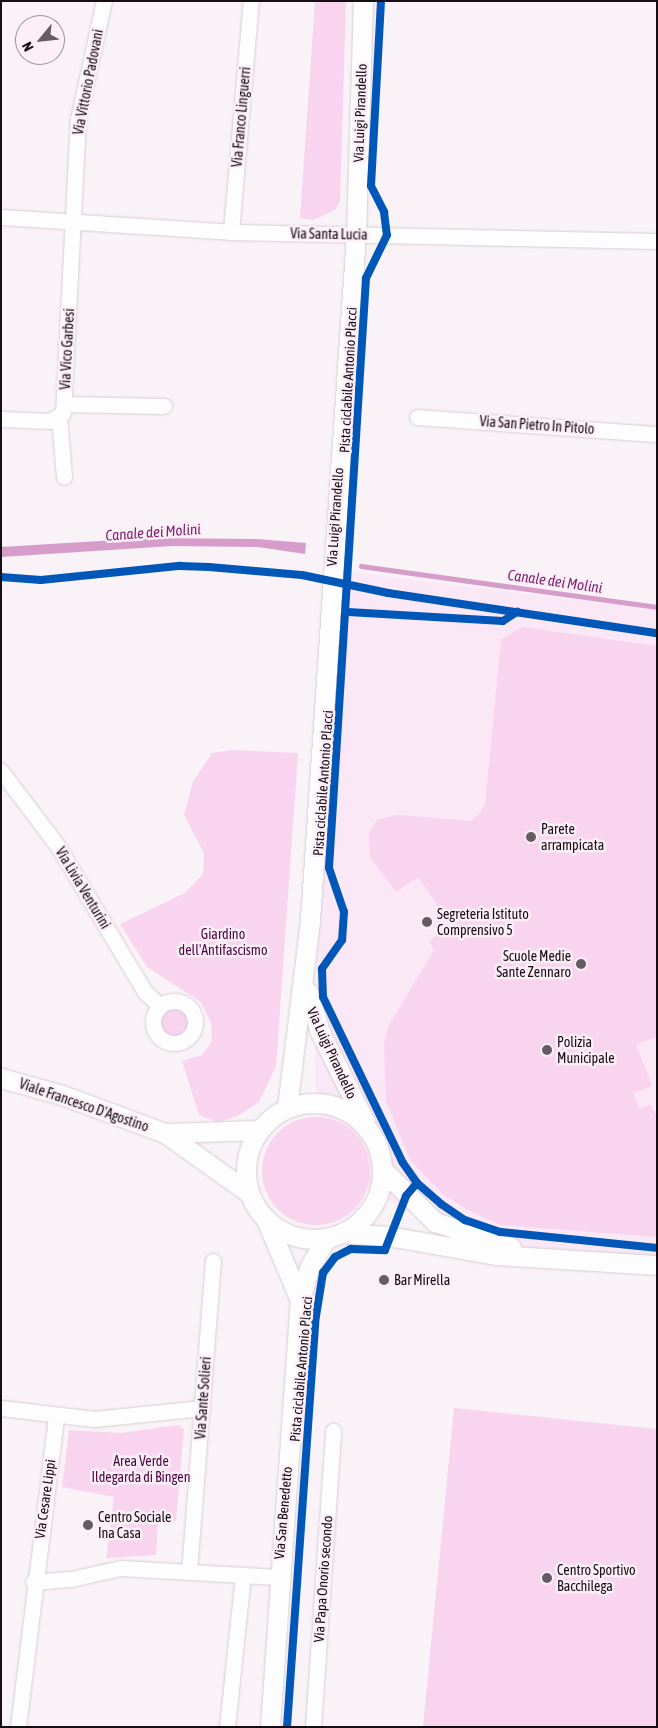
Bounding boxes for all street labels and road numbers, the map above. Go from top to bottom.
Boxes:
street label: Via Vittorio Padovani [70,28,106,136]
street label: Via Luigi Pirandello [350,63,370,163]
street label: Via Franco Linguerri [228,66,254,168]
street label: Via Santa Lucia [290,225,368,243]
street label: Pista ciclabile Antonio Placci [336,307,360,453]
street label: Via Vico Garbesi [56,308,78,390]
street label: Via San Pietro In Pitolo [479,413,595,437]
street label: Via Luigi Pirandello [323,467,347,567]
street label: Pista ciclabile Antonio Placci [310,710,336,856]
street label: Via Livia Venturini [52,844,114,932]
street label: Via Luigi Pirandello [303,1005,361,1101]
street label: Viale Francesco D'Agostino [17,1075,151,1135]
street label: Pista ciclabile Antonio Placci [286,1296,316,1442]
street label: Via Sante Solieri [192,1356,214,1440]
street label: Via Cesare Lippi [31,1458,59,1540]
street label: Via San Benedetto [271,1466,295,1560]
street label: Via Papa Onorio secondo [310,1515,336,1643]

